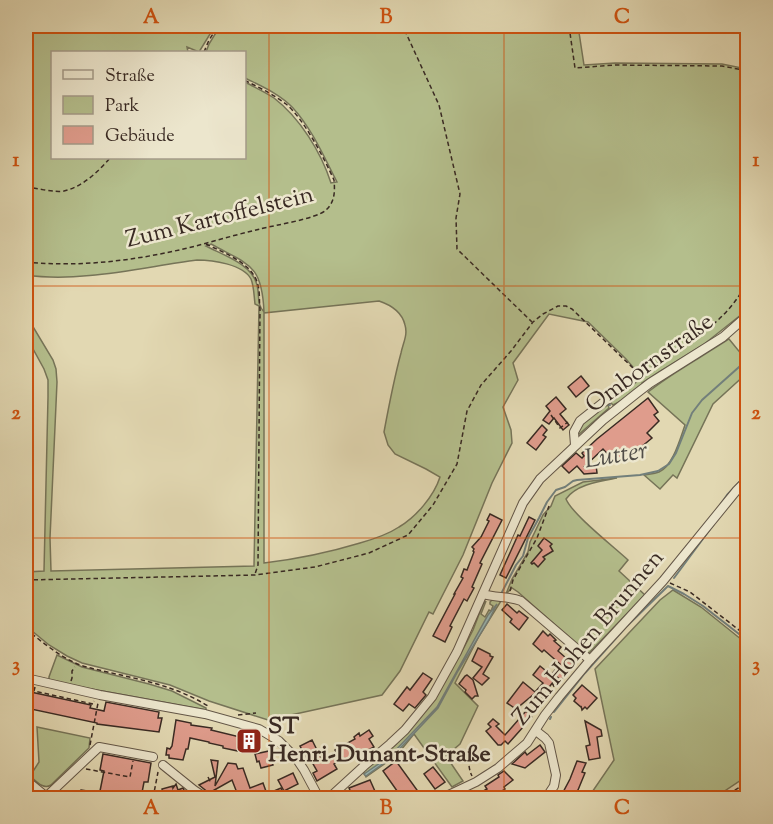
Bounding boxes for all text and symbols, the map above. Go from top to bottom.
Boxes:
text: A [143,4,160,33]
text: B [380,4,393,33]
text: C [614,4,630,33]
legend [51,51,246,159]
text: Straße [105,64,155,90]
text: Park [105,94,140,120]
text: Gebäude [105,124,175,150]
text: 1 [13,147,20,176]
text: 1 [753,147,760,176]
street label: Zum Kartoffelstein [123,178,317,258]
street label: Ombornstraße [579,306,721,422]
text: 2 [11,400,21,429]
text: 2 [751,400,761,429]
water label: Lutter [582,433,650,479]
street label: Zum Hohen Brunnen [505,543,673,733]
text: 3 [12,652,20,681]
text: 3 [752,652,760,681]
place label: ST Henri-Dunant-Straße [268,710,491,772]
building icon: ST Henri-Dunant-Straße [234,726,264,756]
text: A [143,795,160,824]
text: B [380,795,393,824]
text: C [614,795,630,824]

